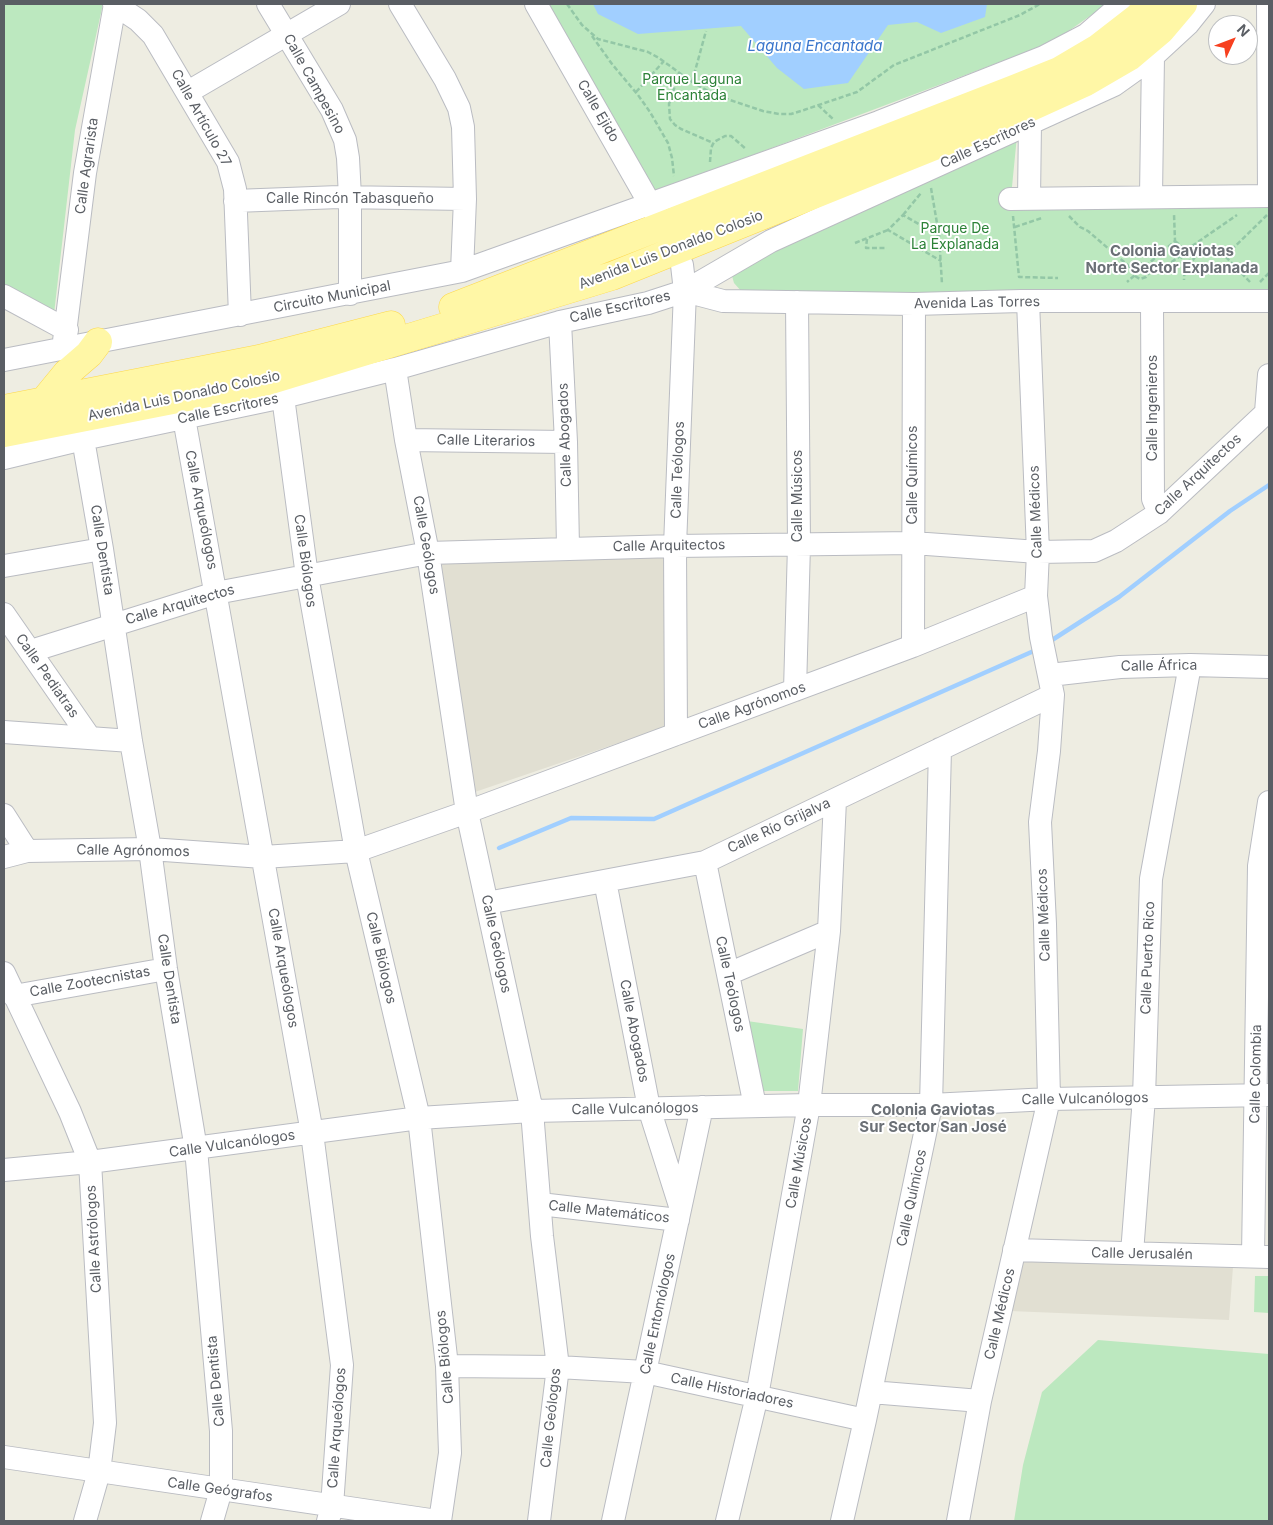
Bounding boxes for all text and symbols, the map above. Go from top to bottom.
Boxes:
north arrow [1208,15,1258,65]
text: N [1234,20,1253,40]
street label: Calle Campesino [280,31,348,137]
water label: Laguna Encantada [748,37,882,55]
street label: Calle Artículo 27 [167,66,235,170]
park label: Parque Laguna Encantada [642,72,742,104]
street label: Calle Ejido [573,77,623,145]
street label: Calle Escritores [938,114,1038,172]
street label: Calle Agrarista [72,117,102,215]
street label: Calle Rincón Tabasqueño [266,191,434,207]
street label: Avenida Luis Donaldo Colosio [577,207,765,293]
park label: Parque De La Explanada [911,221,999,253]
district label: Colonia Gaviotas Norte Sector Explanada [1086,242,1258,277]
street label: Circuito Municipal [272,277,392,317]
street label: Calle Escritores [568,287,672,327]
street label: Avenida Las Torres [914,294,1040,312]
street label: Calle Ingenieros [1145,355,1161,461]
street label: Avenida Luis Donaldo Colosio [86,367,282,425]
street label: Calle Abogados [555,383,575,487]
street label: Calle Escritores [176,390,280,428]
street label: Calle Teólogos [668,421,688,519]
street label: Calle Químicos [905,426,921,524]
street label: Calle Arquitectos [1151,430,1245,520]
street label: Calle Literarios [437,432,535,450]
street label: Calle Arqueólogos [181,449,221,571]
street label: Calle Músicos [790,450,806,542]
street label: Calle Médicos [1026,465,1046,559]
street label: Calle Geólogos [409,494,443,596]
street label: Calle Dentista [87,504,117,596]
street label: Calle Biólogos [290,513,320,609]
street label: Calle Arquitectos [612,537,726,555]
street label: Calle Arquitectos [123,581,237,629]
street label: Calle Pediatras [12,631,82,721]
street label: Calle África [1121,657,1197,675]
street label: Calle Agrónomos [696,679,808,733]
street label: Calle Río Grijalva [725,795,833,857]
street label: Calle Agrónomos [76,842,190,860]
street label: Calle Médicos [1034,868,1054,962]
street label: Calle Geólogos [477,893,515,995]
street label: Calle Puerto Rico [1138,901,1158,1015]
street label: Calle Arqueólogos [264,907,302,1029]
street label: Calle Biólogos [362,910,400,1006]
street label: Calle Dentista [154,933,184,1025]
street label: Calle Teólogos [712,935,748,1033]
street label: Calle Zootecnistas [28,963,152,1001]
street label: Calle Abogados [616,978,652,1084]
street label: Calle Colombia [1247,1024,1265,1124]
street label: Calle Vulcanólogos [1021,1089,1149,1109]
street label: Calle Vulcanólogos [571,1099,699,1119]
district label: Colonia Gaviotas Sur Sector San José [859,1101,1007,1136]
street label: Calle Músicos [783,1116,815,1210]
street label: Calle Vulcanólogos [168,1127,296,1161]
street label: Calle Químicos [894,1148,930,1248]
street label: Calle Astrólogos [83,1185,105,1293]
street label: Calle Matemáticos [547,1197,671,1227]
street label: Calle Jerusalén [1091,1245,1193,1263]
street label: Calle Entomólogos [637,1252,679,1376]
street label: Calle Médicos [981,1267,1019,1361]
street label: Calle Biólogos [433,1309,457,1405]
street label: Calle Dentista [204,1335,228,1427]
street label: Calle Arqueólogos [324,1367,350,1489]
street label: Calle Geólogos [537,1367,565,1469]
street label: Calle Historiadores [669,1370,795,1412]
street label: Calle Geógrafos [166,1474,274,1506]

